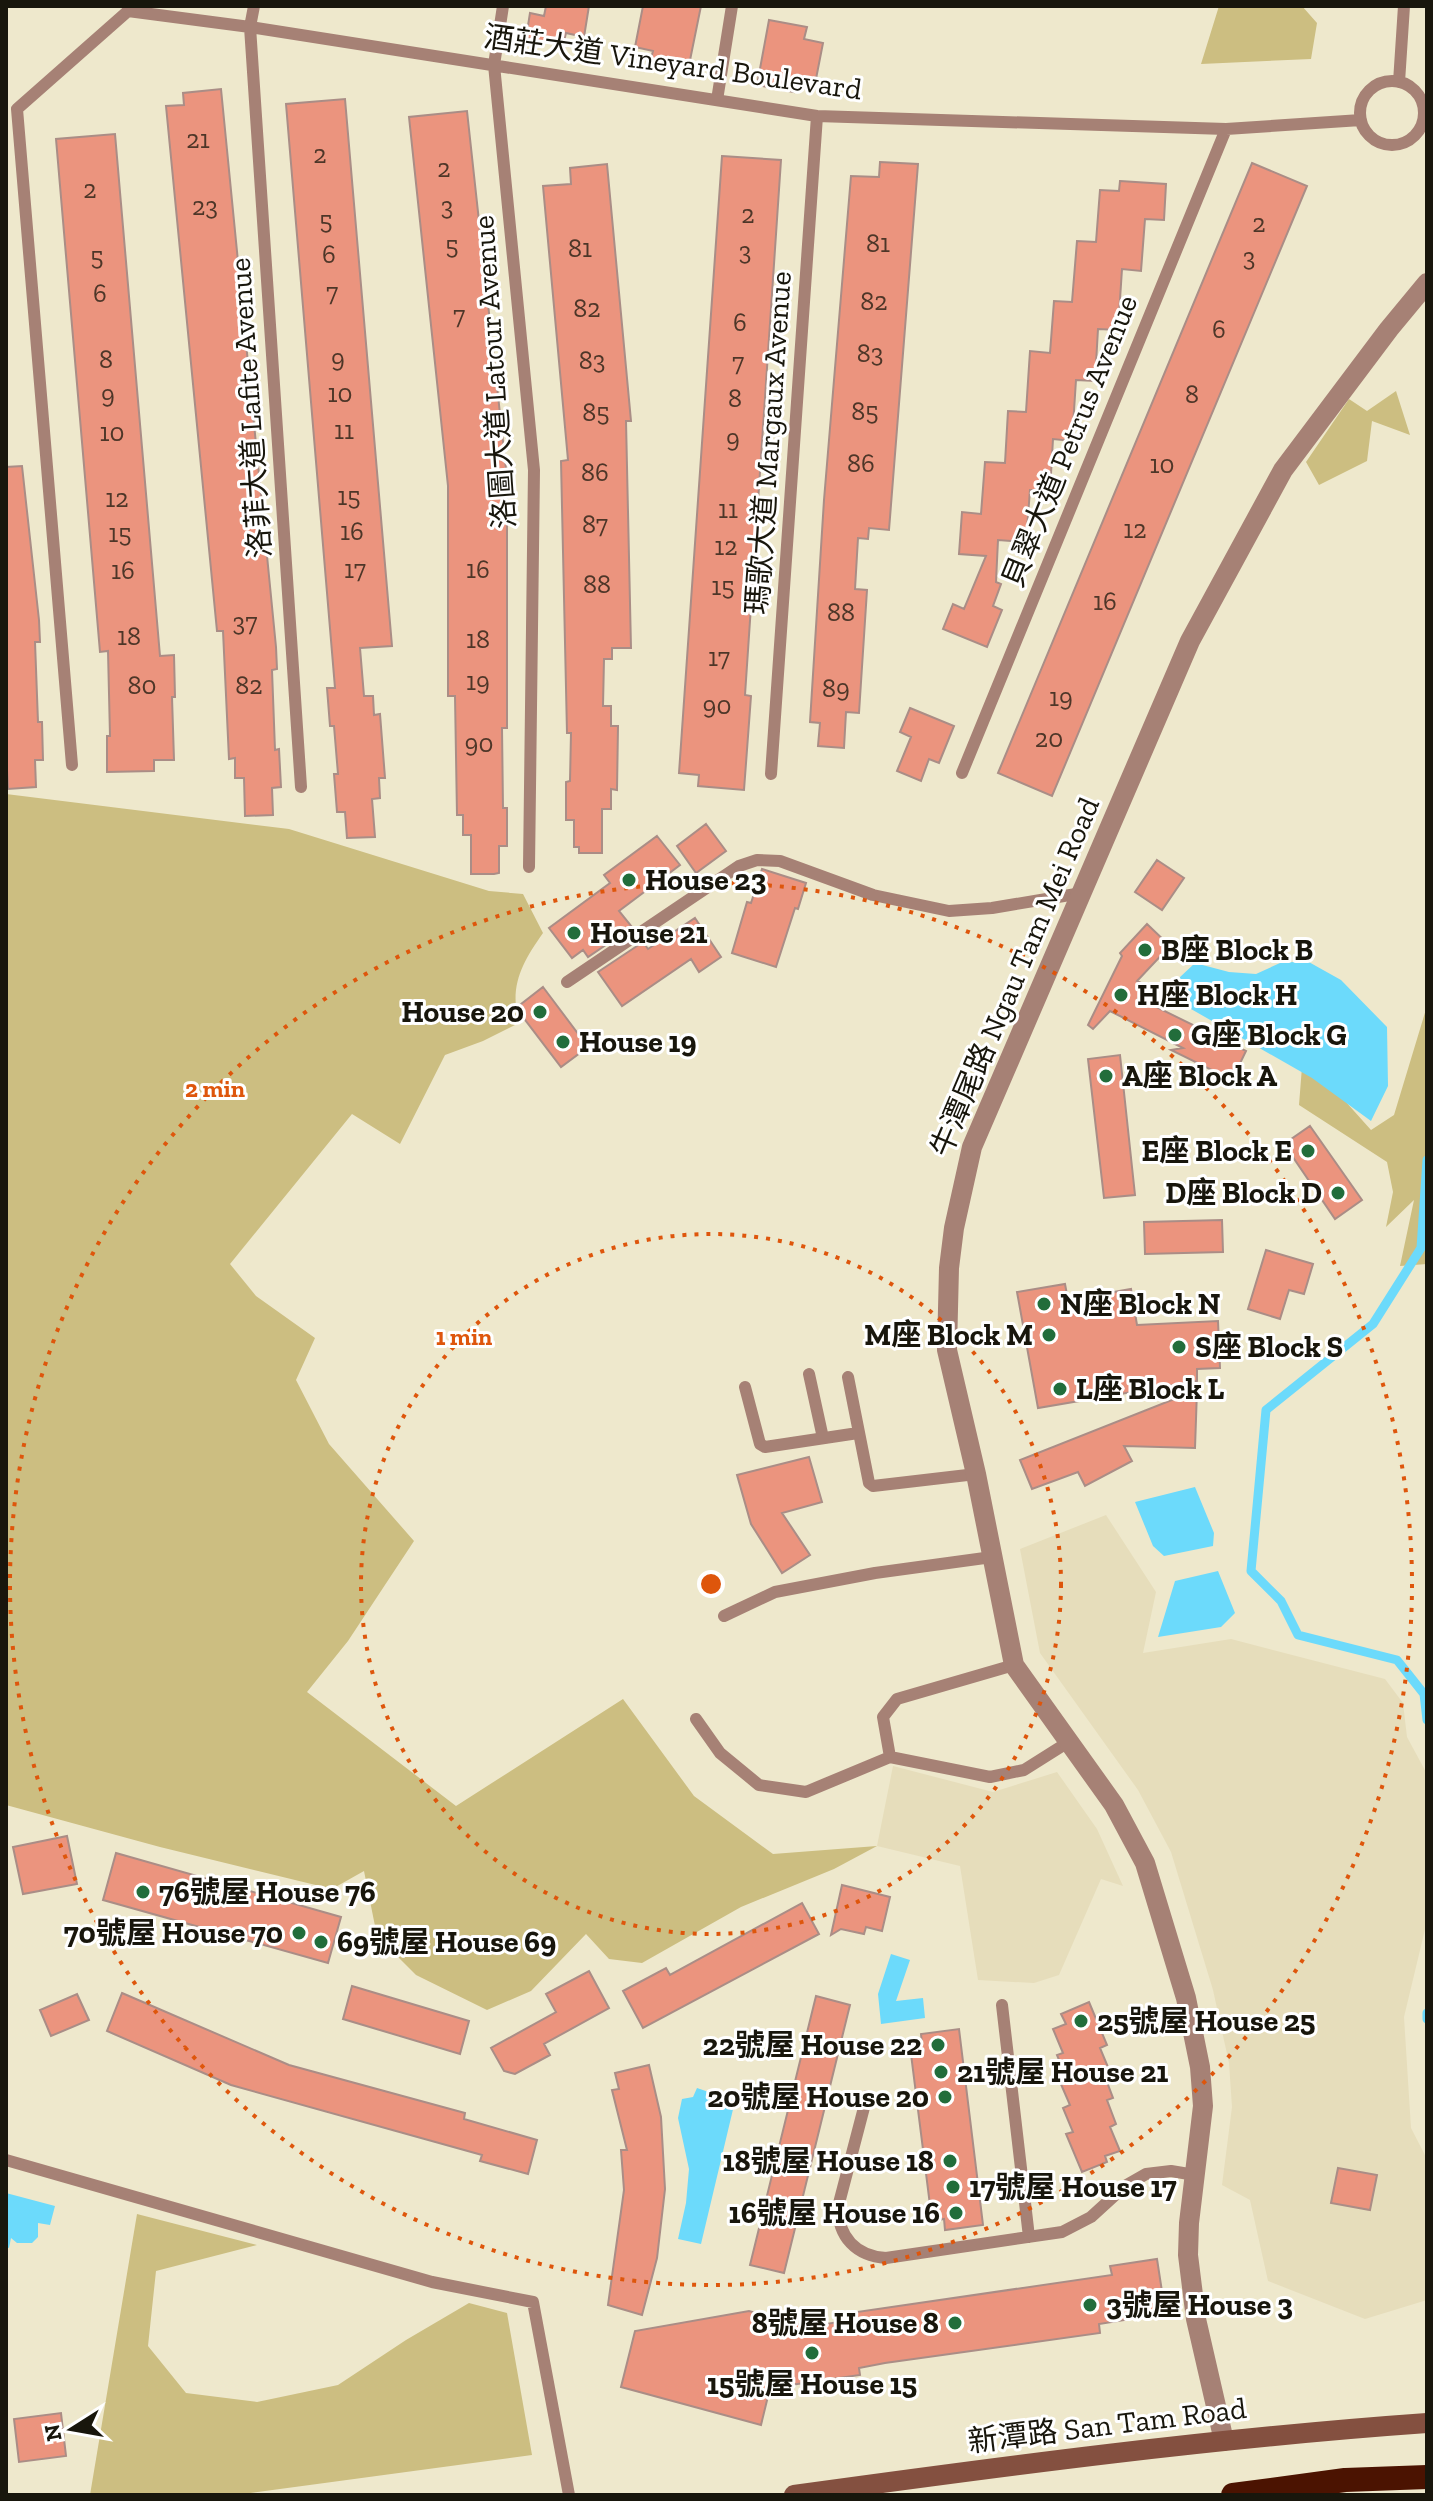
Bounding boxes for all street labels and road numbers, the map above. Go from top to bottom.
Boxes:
street label: 酒莊大道 Vineyard Boulevard [482,19,865,107]
street label: 洛圖大道 Latour Avenue [465,214,523,530]
street label: 洛菲大道 Lafite Avenue [222,257,278,559]
street label: 瑪歌大道 Margaux Avenue [739,270,799,616]
street label: 貝翠大道 Petrus Avenue [995,290,1145,592]
street label: 牛潭尾路 Ngau Tam Mei Road [923,791,1107,1162]
street label: 新潭路 San Tam Road [966,2390,1249,2460]

